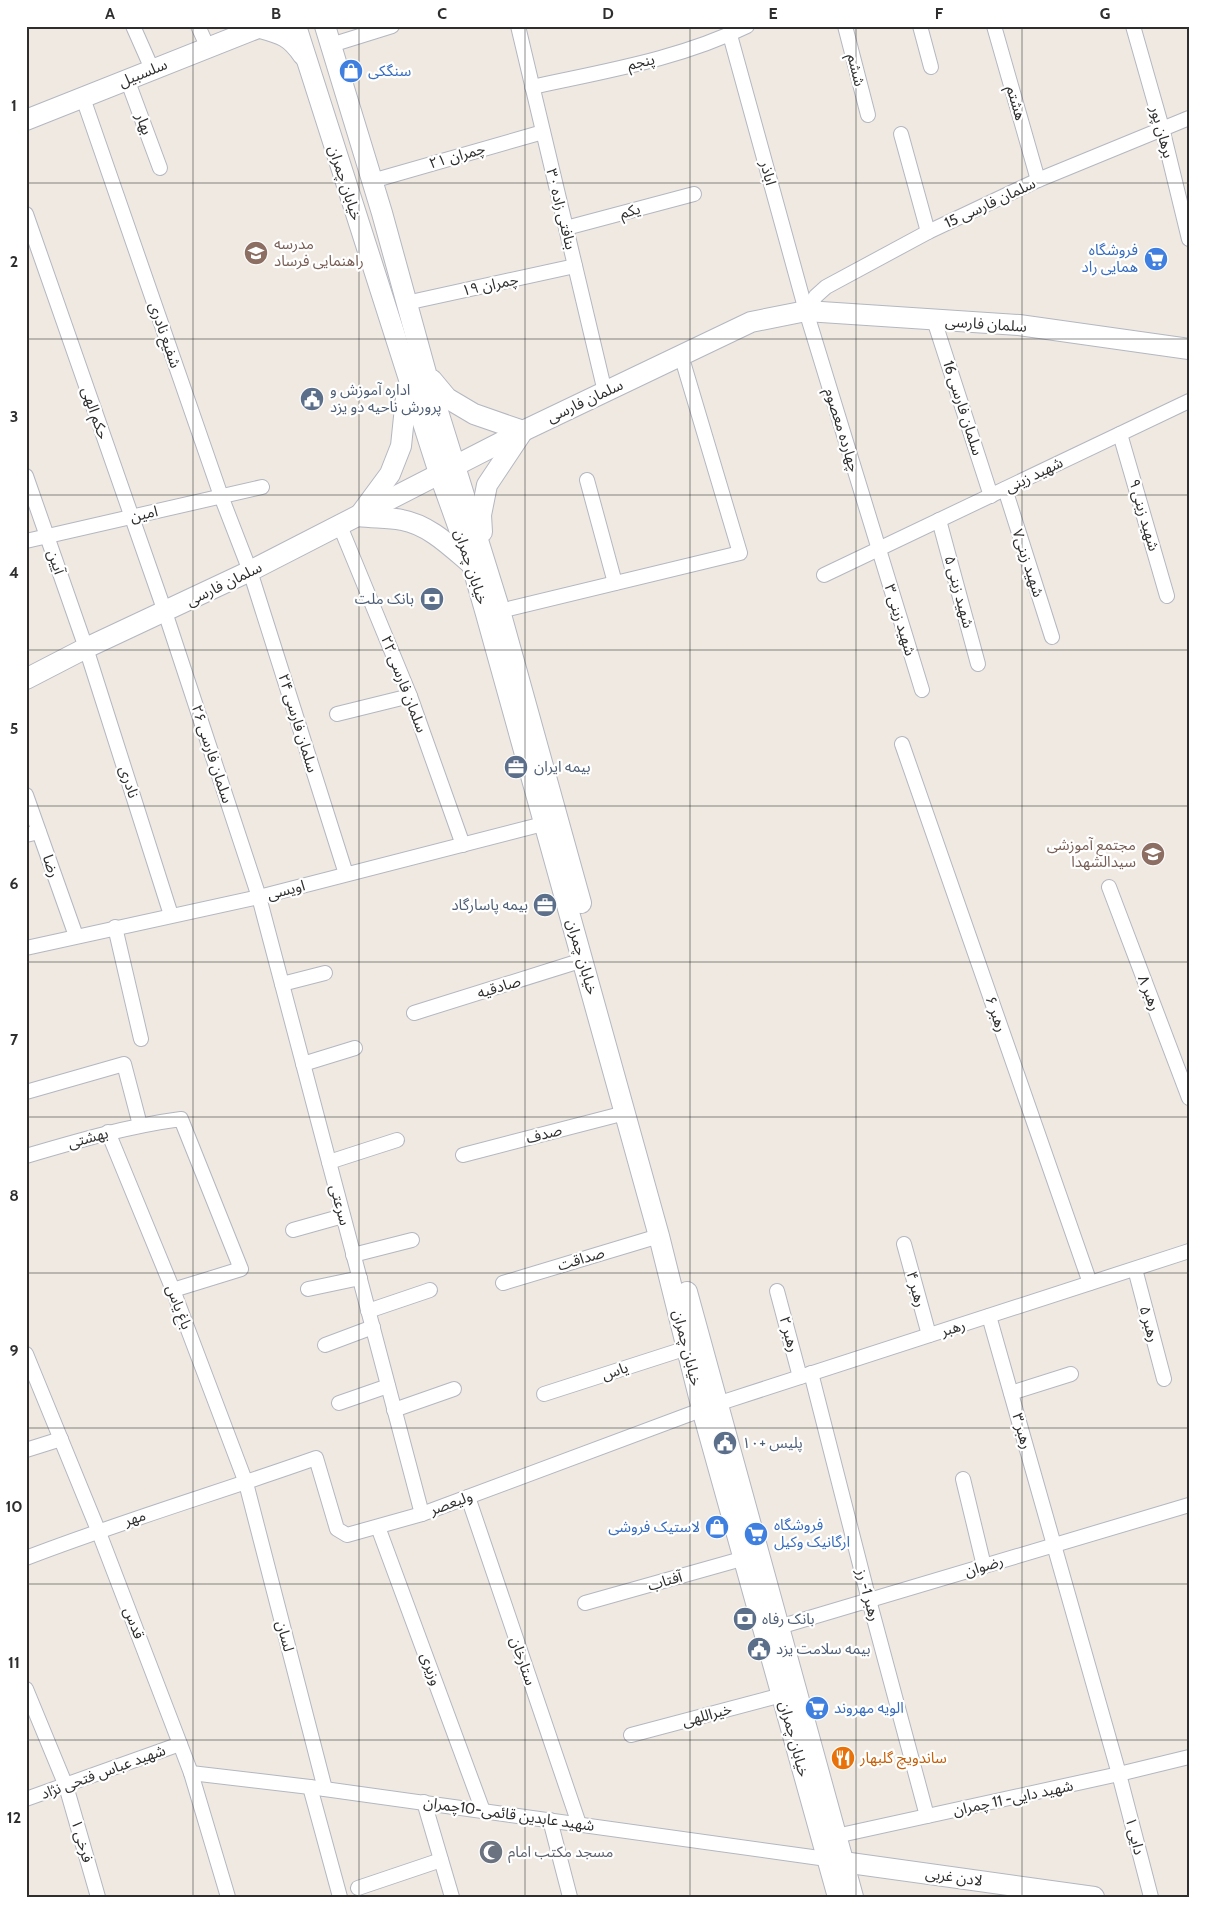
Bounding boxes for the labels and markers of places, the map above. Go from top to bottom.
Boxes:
shop icon: سنگکی [338,58,364,84]
place label: سنگکی [368,62,411,80]
place label: مدرسه راهنمایی فرساد [274,235,364,270]
school or university icon: مدرسه راهنمایی فرساد [243,240,269,266]
place label: فروشگاه همایی راد [1082,241,1138,276]
supermarket icon: فروشگاه همایی راد [1143,246,1169,272]
place label: اداره آموزش و پرورش ناحیه دو یزد [330,381,442,417]
public building icon: اداره آموزش و پرورش ناحیه دو یزد [299,386,325,412]
bank icon: بانک ملت [419,586,445,612]
place label: بانک ملت [355,590,414,608]
office icon: بیمه ایران [503,754,529,780]
place label: بیمه ایران [534,758,590,776]
place label: مجتمع آموزشی سیدالشهدا [1047,836,1136,871]
school or university icon: مجتمع آموزشی سیدالشهدا [1140,841,1166,867]
office icon: بیمه پاسارگاد [532,892,558,918]
place label: بیمه پاسارگاد [451,896,528,915]
public building icon: پلیس +۱۰ [712,1430,738,1456]
place label: پلیس +۱۰ [742,1434,803,1453]
shop icon: لاستیک فروشی [704,1514,730,1540]
place label: فروشگاه ارگانیک وکیل [774,1516,850,1551]
place label: لاستیک فروشی [608,1518,700,1536]
supermarket icon: فروشگاه ارگانیک وکیل [743,1521,769,1547]
bank icon: بانک رفاه [732,1606,758,1632]
place label: بانک رفاه [762,1610,815,1628]
public building icon: بيمه سلامت يزد [746,1636,772,1662]
place label: بيمه سلامت يزد [776,1640,871,1658]
supermarket icon: الویه مهروند [804,1695,830,1721]
place label: الویه مهروند [834,1699,904,1717]
restaurant icon: ساندویچ گلبهار [830,1745,856,1771]
place label: ساندویچ گلبهار [859,1749,947,1770]
mosque icon: مسجد مکتب امام [478,1839,504,1865]
place label: مسجد مکتب امام [508,1843,613,1863]

